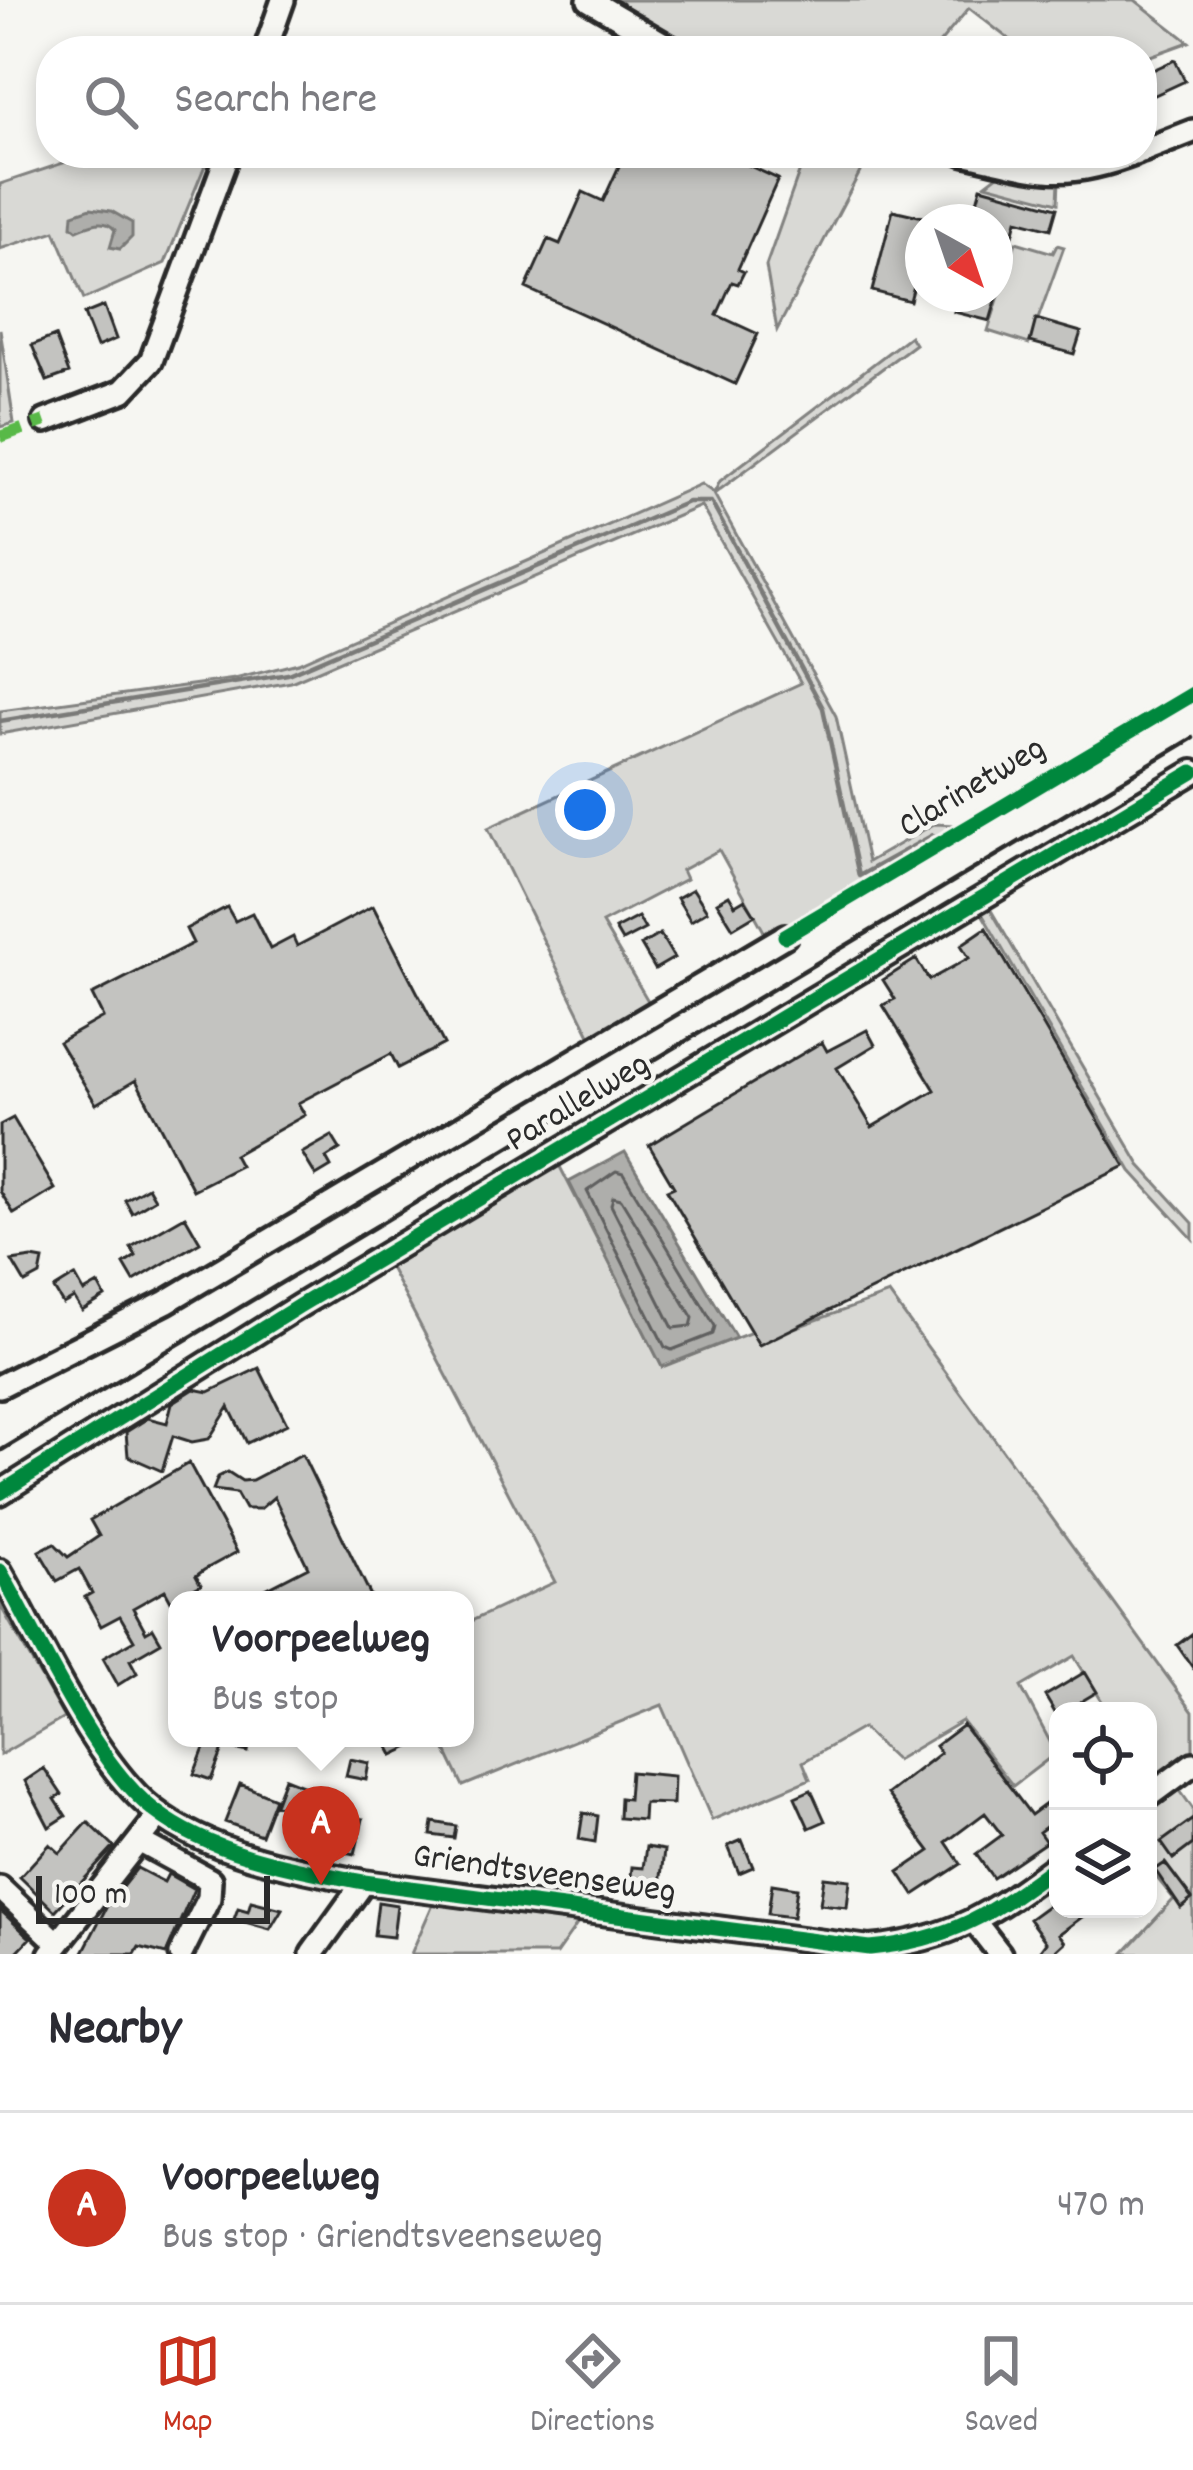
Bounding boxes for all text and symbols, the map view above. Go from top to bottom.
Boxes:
search box [36,36,1157,168]
icon: search [78,69,144,135]
text: Search here [174,70,377,134]
north arrow [905,204,1013,312]
street label: Clarinetweg [889,725,1057,853]
your location [555,780,615,840]
street label: Parallelweg [497,1041,661,1167]
popup [168,1591,474,1747]
text: Voorpeelweg [212,1610,430,1674]
text: Bus stop [212,1674,339,1729]
map controls [1049,1702,1157,1918]
button: locate [1049,1702,1157,1810]
pin: A [282,1786,360,1885]
button: layers [1049,1810,1157,1918]
street label: Griendtsveenseweg [409,1832,679,1920]
scale bar [36,1870,270,1923]
text: 100 m [54,1873,127,1920]
text: Nearby [48,1996,181,2068]
text: Voorpeelweg [162,2148,380,2212]
text: A [76,2180,98,2235]
text: 470 m [1057,2180,1145,2235]
text: Bus stop · Griendtsveenseweg [162,2212,603,2267]
tab: Map [155,2328,221,2447]
tab: Directions [530,2328,655,2447]
tab: Saved [965,2328,1038,2447]

